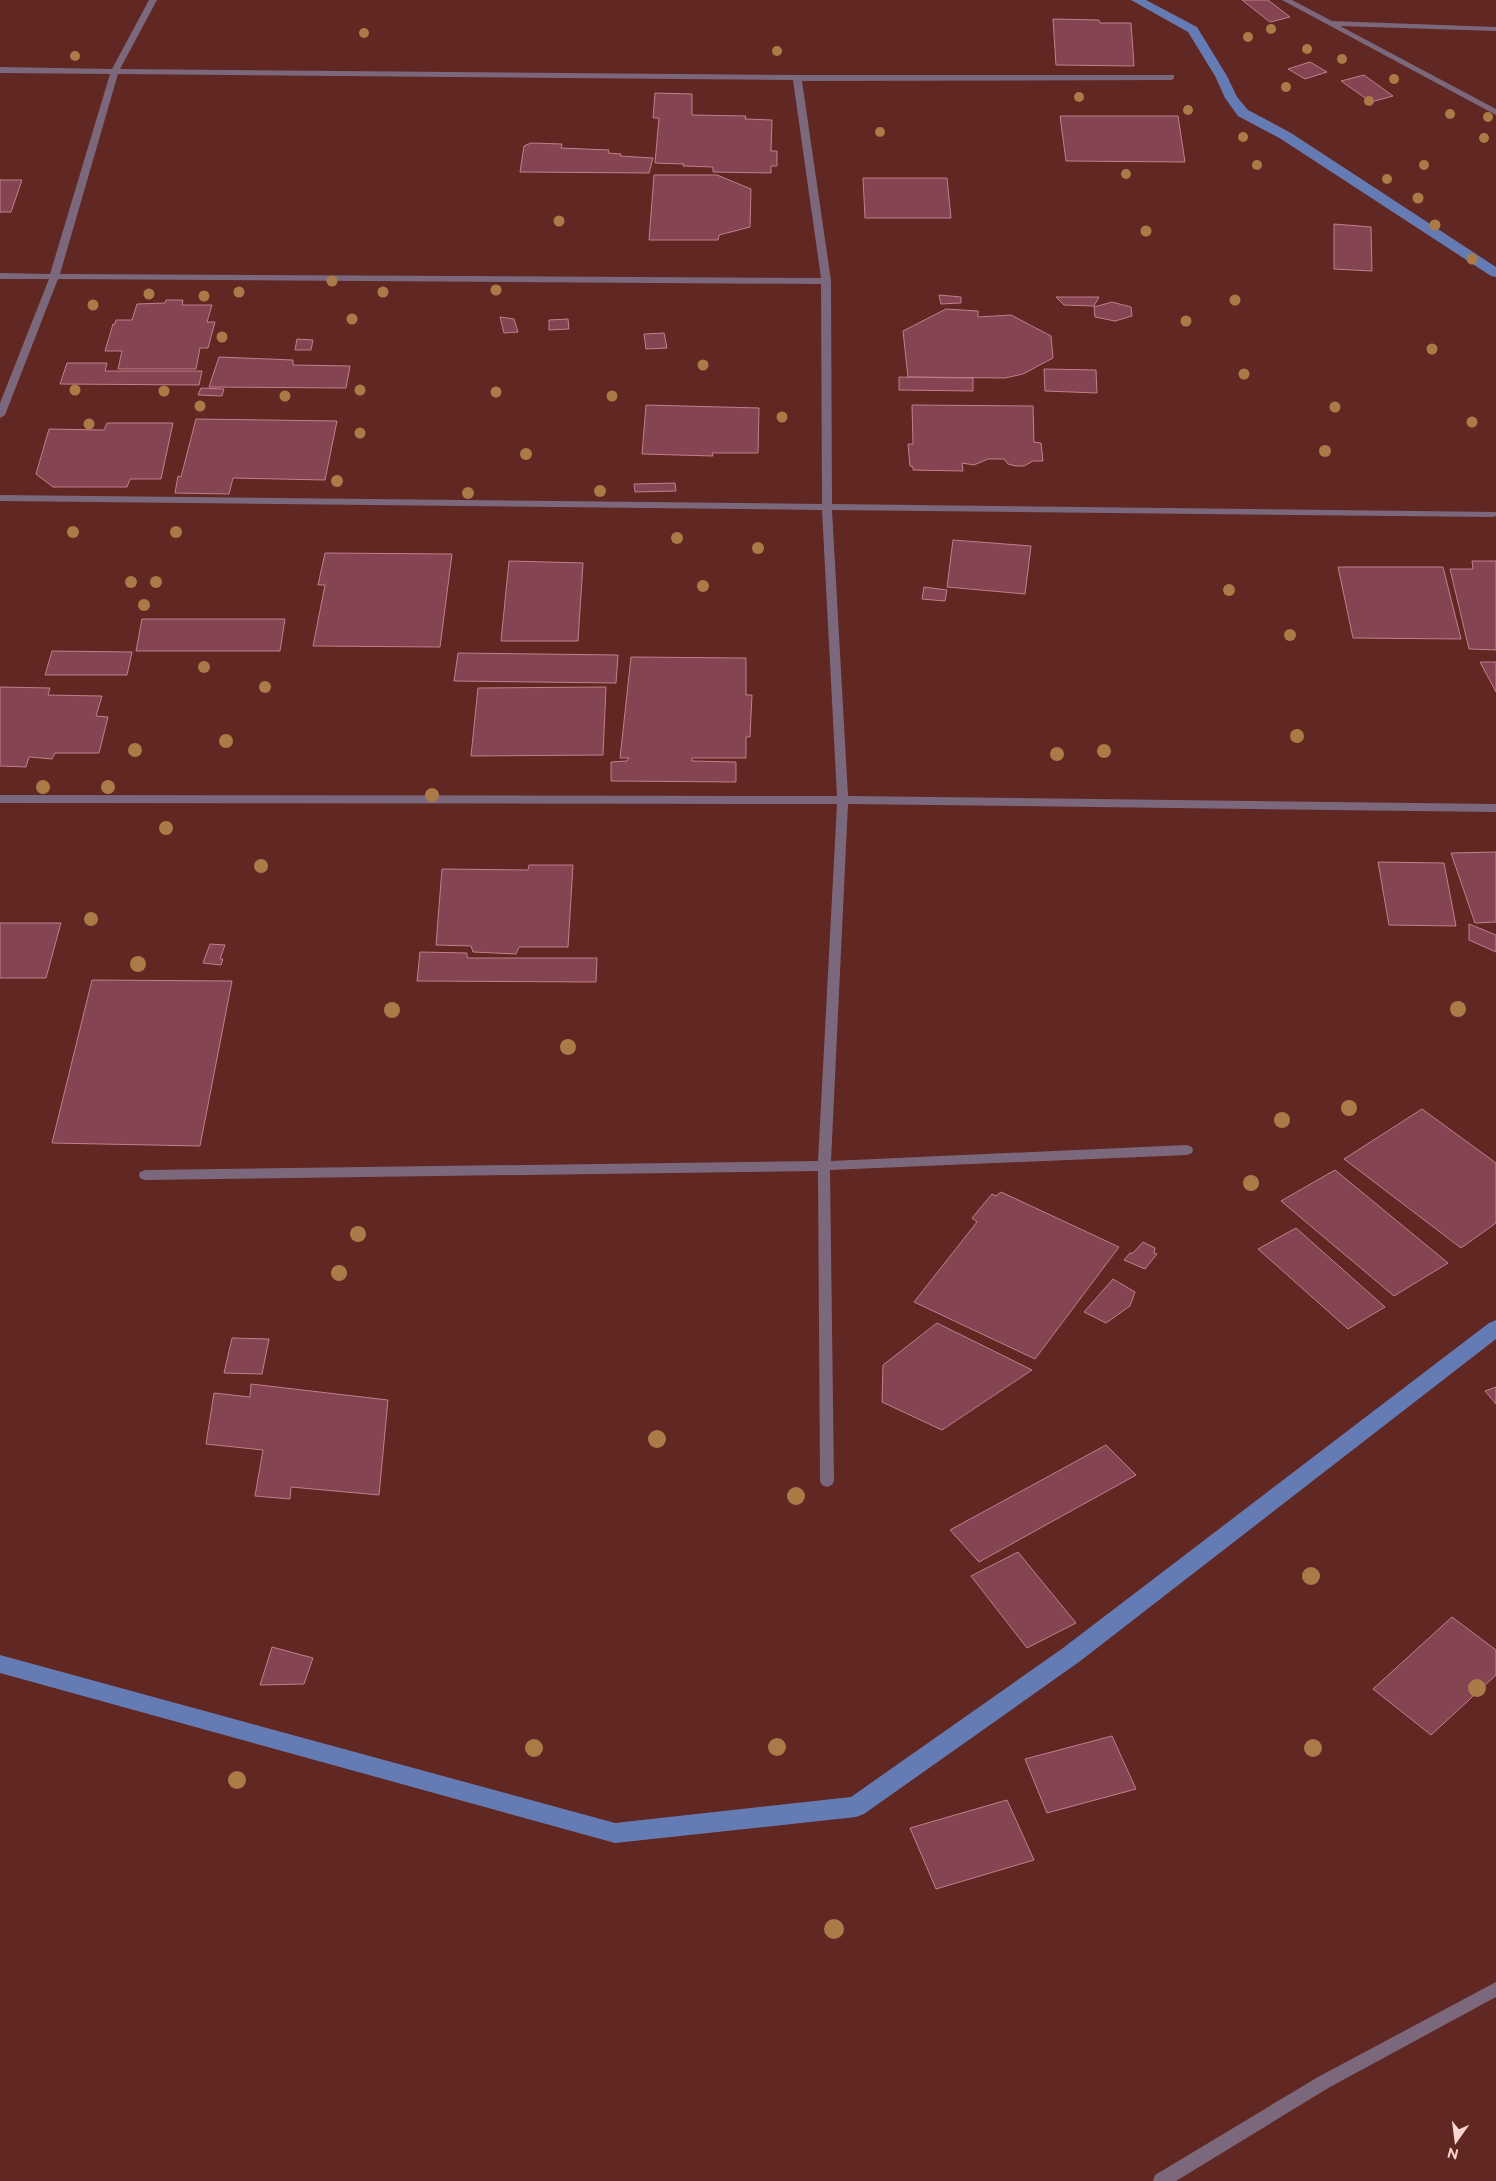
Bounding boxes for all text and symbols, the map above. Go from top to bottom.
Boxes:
north arrow [1431,2116,1481,2166]
text: N [1446,2145,1460,2163]

